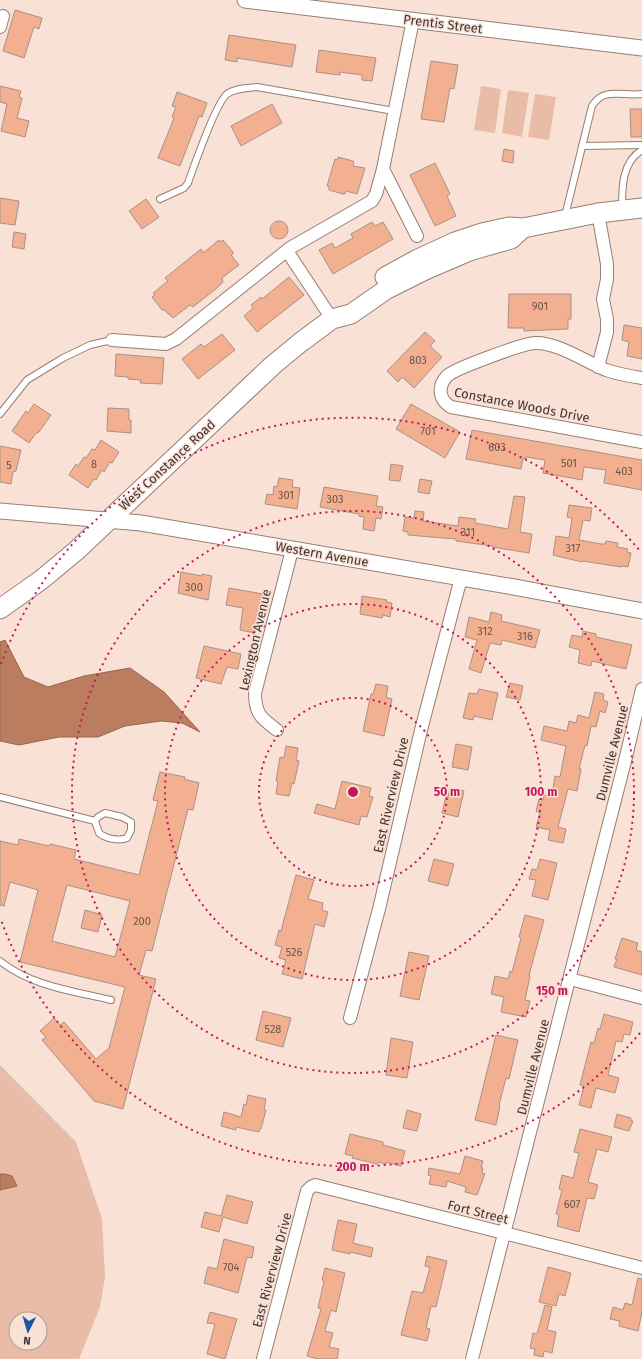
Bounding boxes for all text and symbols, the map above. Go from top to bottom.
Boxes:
street label: Prentis Street [402,12,484,36]
house number: 901 [532,300,548,313]
house number: 803 [409,354,427,367]
street label: Constance Woods Drive [453,385,591,425]
street label: West Constance Road [116,417,218,513]
house number: 701 [420,425,436,438]
house number: 603 [488,441,506,454]
house number: 501 [561,457,577,470]
house number: 8 [91,458,97,471]
house number: 5 [6,459,12,472]
house number: 403 [615,465,633,478]
house number: 301 [278,489,294,502]
house number: 303 [326,493,344,506]
house number: 311 [461,526,475,539]
street label: Western Avenue [274,538,370,570]
house number: 317 [566,542,581,555]
house number: 300 [185,581,203,594]
street label: Lexington Avenue [236,588,274,692]
house number: 312 [477,625,493,638]
house number: 316 [517,630,533,643]
street label: Dumville Avenue [593,704,631,802]
street label: East Riverview Drive [370,736,412,854]
centre of rings [346,785,360,799]
text: 50 m [434,785,460,799]
text: 100 m [525,785,557,799]
house number: 200 [133,915,151,928]
house number: 526 [286,946,302,959]
text: 150 m [536,984,568,998]
street label: Dumville Avenue [514,1018,552,1116]
house number: 528 [265,1023,281,1036]
text: 200 m [336,1160,370,1174]
street label: Fort Street [446,1197,510,1227]
house number: 607 [564,1198,580,1211]
street label: East Riverview Drive [249,1211,295,1329]
house number: 704 [223,1261,240,1274]
north arrow [8,1311,48,1351]
text: N [23,1334,31,1347]

